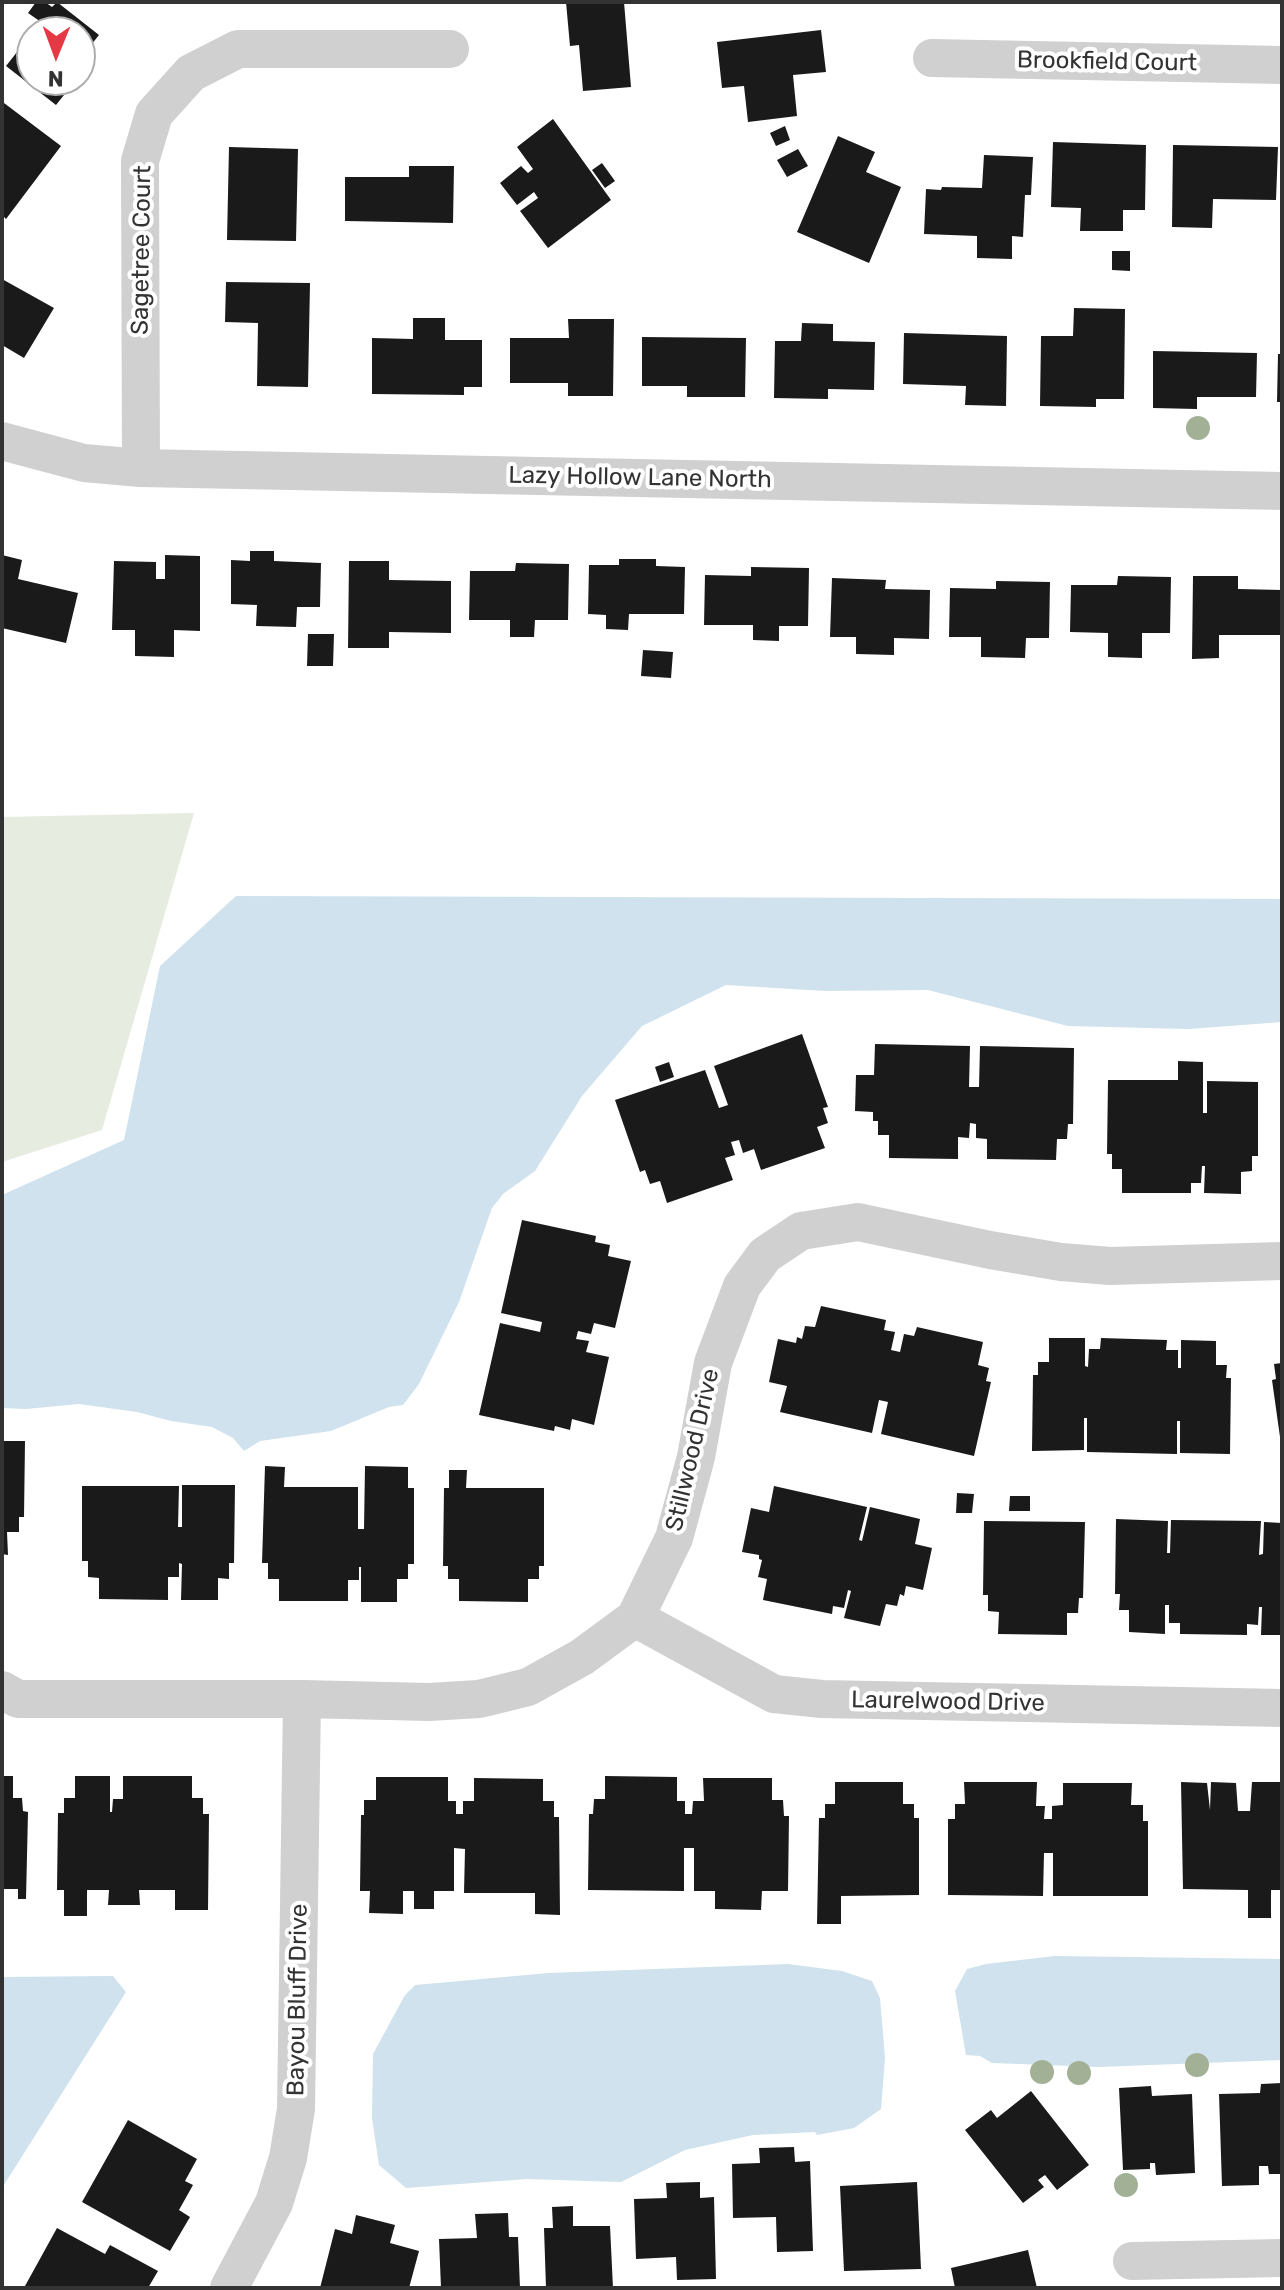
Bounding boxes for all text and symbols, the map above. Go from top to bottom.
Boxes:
north arrow [16,16,96,96]
street label: Brookfield Court [1017,46,1197,78]
text: N [47,65,64,92]
street label: Sagetree Court [126,165,158,335]
street label: Lazy Hollow Lane North [508,461,772,495]
street label: Stillwood Drive [660,1366,726,1534]
street label: Laurelwood Drive [851,1686,1045,1718]
street label: Bayou Bluff Drive [282,1904,314,2096]

